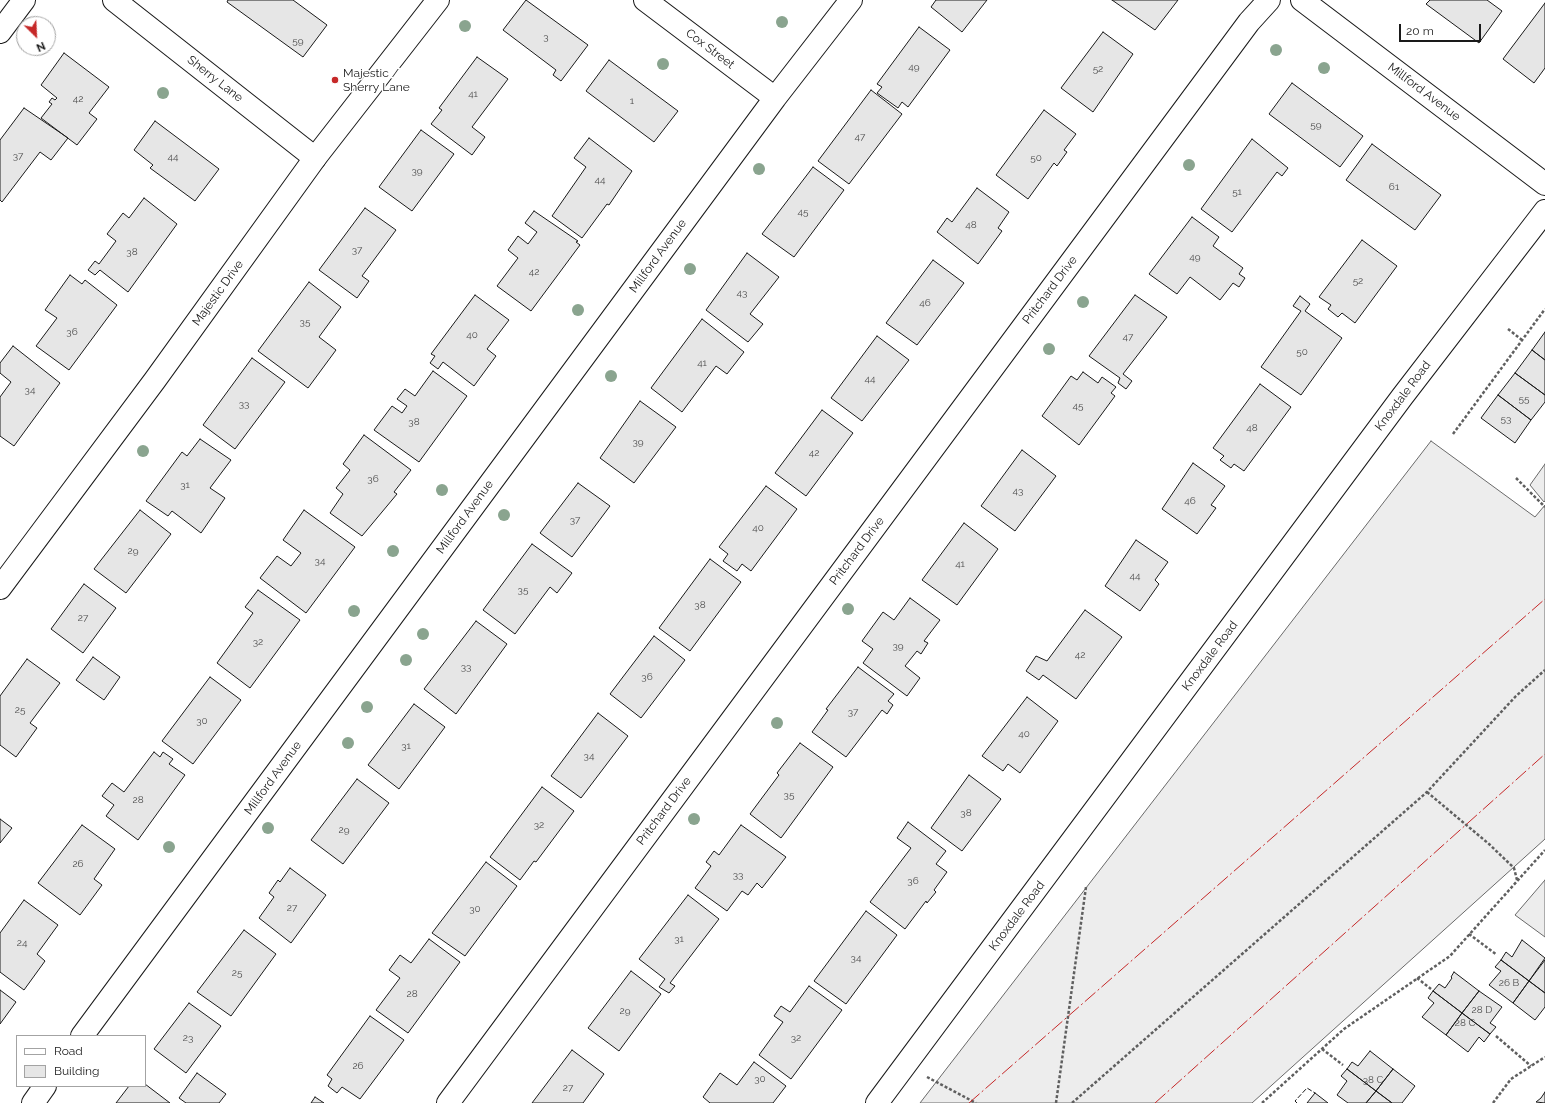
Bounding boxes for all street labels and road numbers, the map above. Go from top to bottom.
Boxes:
street label: Cox Street [683,26,737,72]
street label: Sherry Lane [184,53,246,105]
street label: Millford Avenue [1385,60,1463,124]
street label: Millford Avenue [627,216,689,296]
street label: Pritchard Drive [1020,253,1080,327]
street label: Majestic Drive [189,257,247,329]
street label: Knoxdale Road [1372,358,1434,434]
street label: Millford Avenue [434,477,496,557]
street label: Pritchard Drive [827,514,887,588]
street label: Knoxdale Road [1179,618,1241,694]
street label: Millford Avenue [242,738,304,818]
street label: Pritchard Drive [634,774,694,848]
street label: Knoxdale Road [986,878,1048,954]

